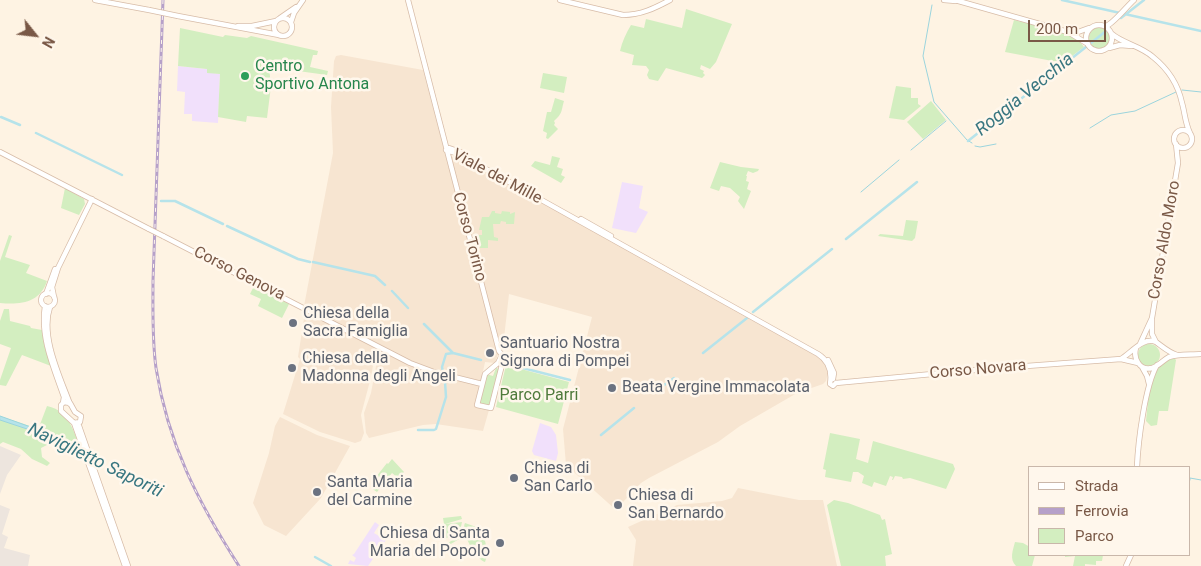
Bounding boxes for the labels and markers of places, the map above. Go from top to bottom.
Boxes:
place label: Centro Sportivo Antona [255,57,369,95]
marker: Centro Sportivo Antona [239,70,251,82]
place label: Chiesa della Sacra Famiglia [303,304,408,342]
marker: Chiesa della Sacra Famiglia [287,317,299,329]
place label: Santuario Nostra Signora di Pompei [500,334,630,372]
marker: Santuario Nostra Signora di Pompei [484,347,496,359]
place label: Chiesa della Madonna degli Angeli [302,349,456,387]
marker: Chiesa della Madonna degli Angeli [286,362,298,374]
place label: Beata Vergine Immacolata [622,378,810,398]
marker: Beata Vergine Immacolata [606,382,618,394]
place label: Chiesa di San Carlo [524,459,593,497]
marker: Chiesa di San Carlo [508,472,520,484]
place label: Santa Maria del Carmine [327,473,413,511]
marker: Santa Maria del Carmine [311,486,323,498]
place label: Chiesa di San Bernardo [628,486,724,524]
marker: Chiesa di San Bernardo [612,499,624,511]
place label: Chiesa di Santa Maria del Popolo [370,524,490,562]
marker: Chiesa di Santa Maria del Popolo [494,537,506,549]

